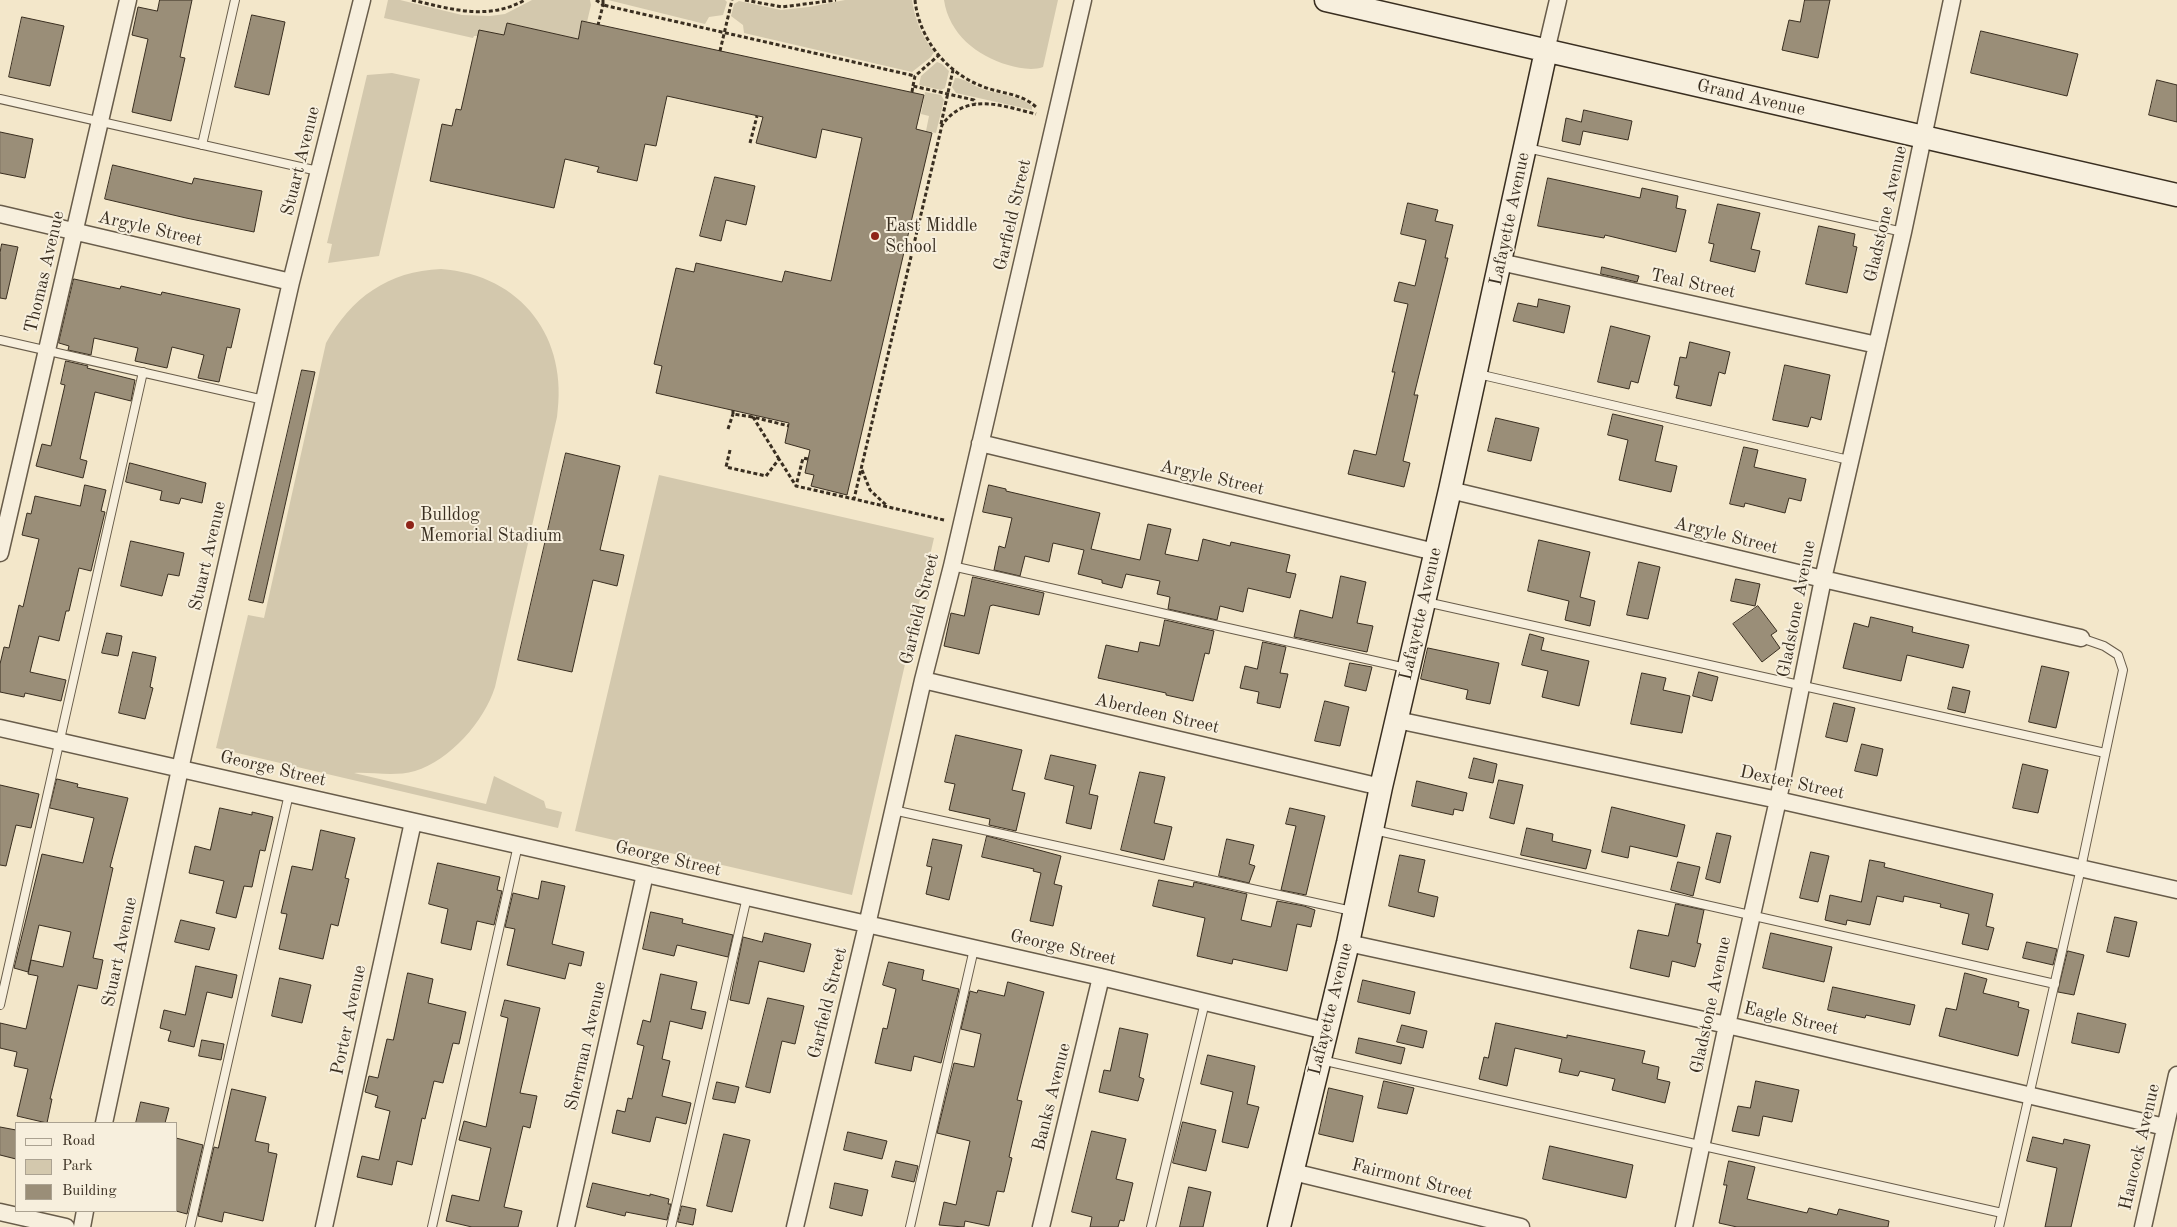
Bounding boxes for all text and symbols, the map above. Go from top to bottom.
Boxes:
street label: Grand Avenue [1695,75,1807,121]
street label: Stuart Avenue [277,104,325,218]
street label: Gladstone Avenue [1860,144,1912,284]
street label: Lafayette Avenue [1485,150,1535,288]
street label: Garfield Street [990,157,1036,273]
street label: Argyle Street [96,207,204,251]
street label: Thomas Avenue [20,209,70,335]
place label: East Middle School [885,215,977,258]
marker: East Middle School [869,230,881,242]
street label: Teal Street [1648,264,1738,304]
street label: Argyle Street [1158,456,1266,500]
street label: Stuart Avenue [185,499,231,613]
place label: Bulldog Memorial Stadium [420,504,562,546]
street label: Argyle Street [1672,513,1780,559]
marker: Bulldog Memorial Stadium [404,519,416,531]
street label: Gladstone Avenue [1773,539,1821,679]
street label: Lafayette Avenue [1395,546,1447,682]
street label: Garfield Street [896,551,944,667]
street label: Aberdeen Street [1093,689,1221,739]
street label: George Street [218,746,328,792]
street label: Dexter Street [1738,761,1846,805]
street label: George Street [613,836,723,882]
street label: Stuart Avenue [98,895,142,1009]
street label: George Street [1008,925,1118,971]
street label: Gladstone Avenue [1686,935,1736,1075]
street label: Lafayette Avenue [1304,941,1358,1077]
street label: Garfield Street [804,945,852,1061]
street label: Porter Avenue [327,963,371,1077]
street label: Sherman Avenue [561,979,611,1113]
street label: Eagle Street [1741,998,1841,1040]
street label: Banks Avenue [1028,1041,1076,1153]
street label: Hancock Avenue [2115,1082,2165,1212]
legend [15,1122,178,1212]
text: Road [62,1134,95,1149]
street label: Fairmont Street [1349,1155,1475,1205]
text: Park [62,1159,93,1174]
text: Building [62,1184,117,1199]

